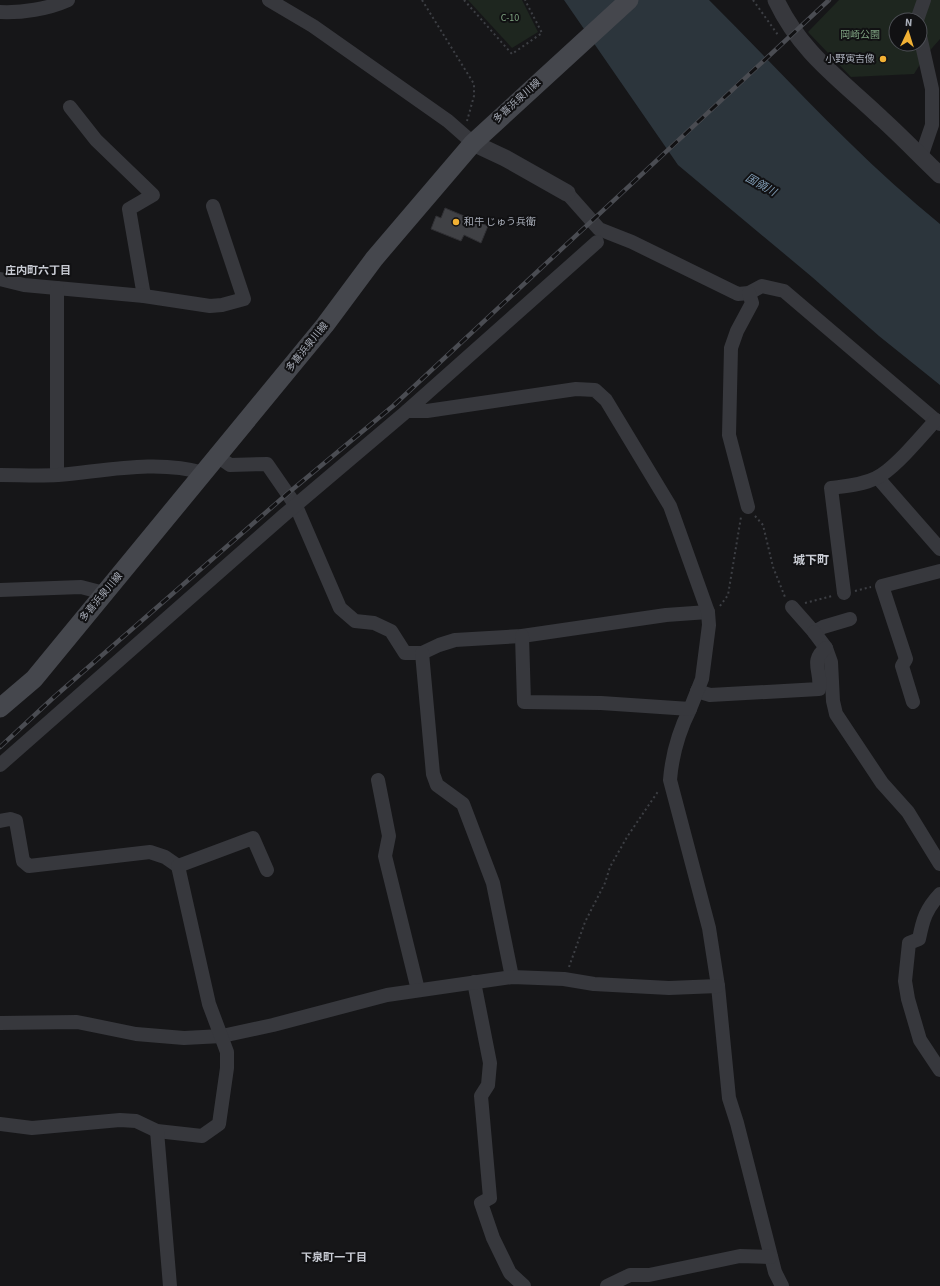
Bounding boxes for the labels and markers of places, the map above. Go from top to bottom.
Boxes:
place label: 小野寅吉像 [825,52,875,66]
marker: 小野寅吉像 [878,54,888,64]
place label: 和牛 じゅう兵衛 [464,215,536,229]
marker: 和牛 じゅう兵衛 [451,217,461,227]

